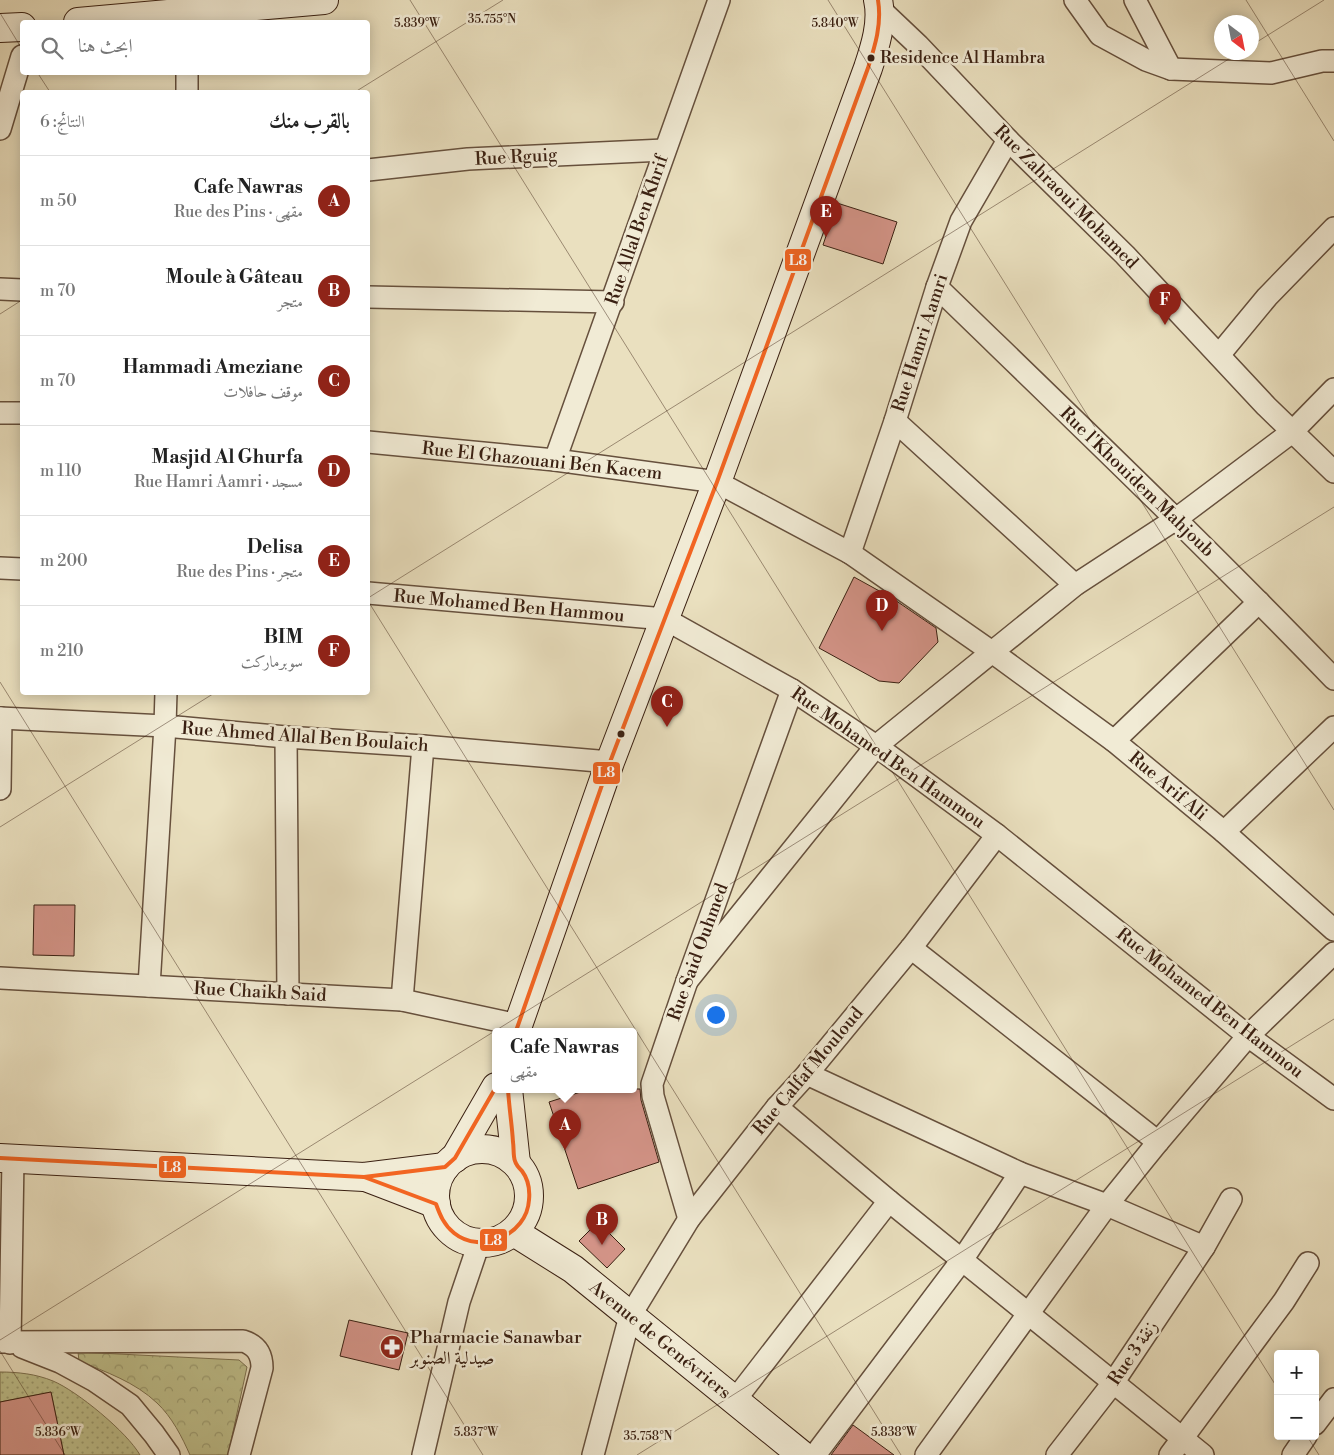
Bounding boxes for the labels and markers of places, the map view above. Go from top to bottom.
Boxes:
place label: Residence Al Hambra [880,47,1046,69]
marker: Residence Al Hambra [866,53,876,63]
pin: E [810,196,842,237]
pin: F [1149,284,1181,325]
pin: D [866,590,898,631]
pin: C [651,686,683,727]
unlabelled marker [616,729,626,739]
pin: A [549,1109,581,1150]
pin: B [586,1204,618,1245]
place label: Pharmacie Sanawbar صيدلية الصنوبر [408,1326,582,1370]
pharmacy icon: Pharmacie Sanawbar صيدلية الصنوبر [379,1334,405,1360]

